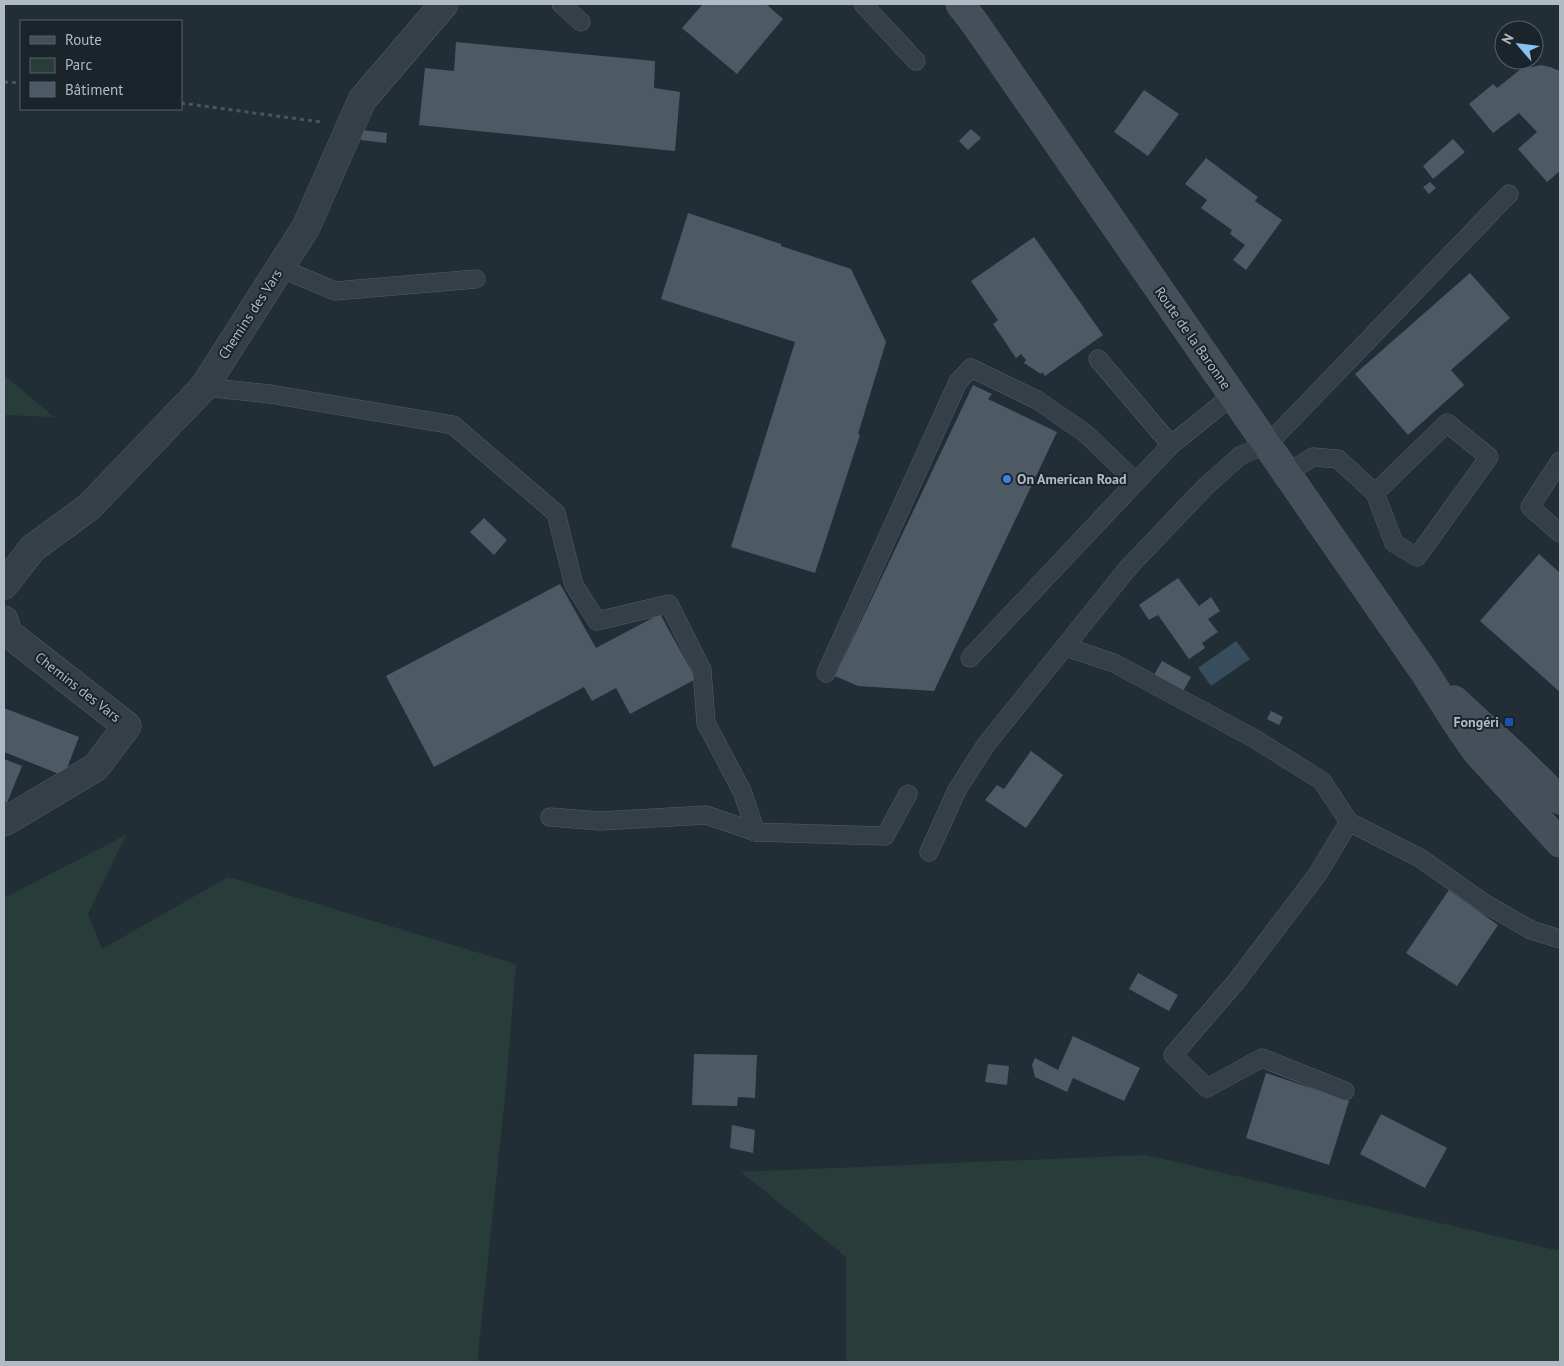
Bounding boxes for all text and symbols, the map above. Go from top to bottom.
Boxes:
legend [20,20,182,110]
north arrow [1494,20,1544,70]
text: Route [65,30,102,49]
text: N [1497,31,1518,47]
text: Parc [65,55,92,74]
text: Bâtiment [65,80,123,99]
street label: Chemins des Vars [214,265,286,362]
street label: Route de la Baronne [1151,283,1235,393]
place label: On American Road [1017,470,1126,488]
marker: On American Road [1001,473,1013,485]
street label: Chemins des Vars [32,648,125,726]
place label: Fongéri [1453,713,1499,731]
marker: Fongéri [1503,716,1515,728]

